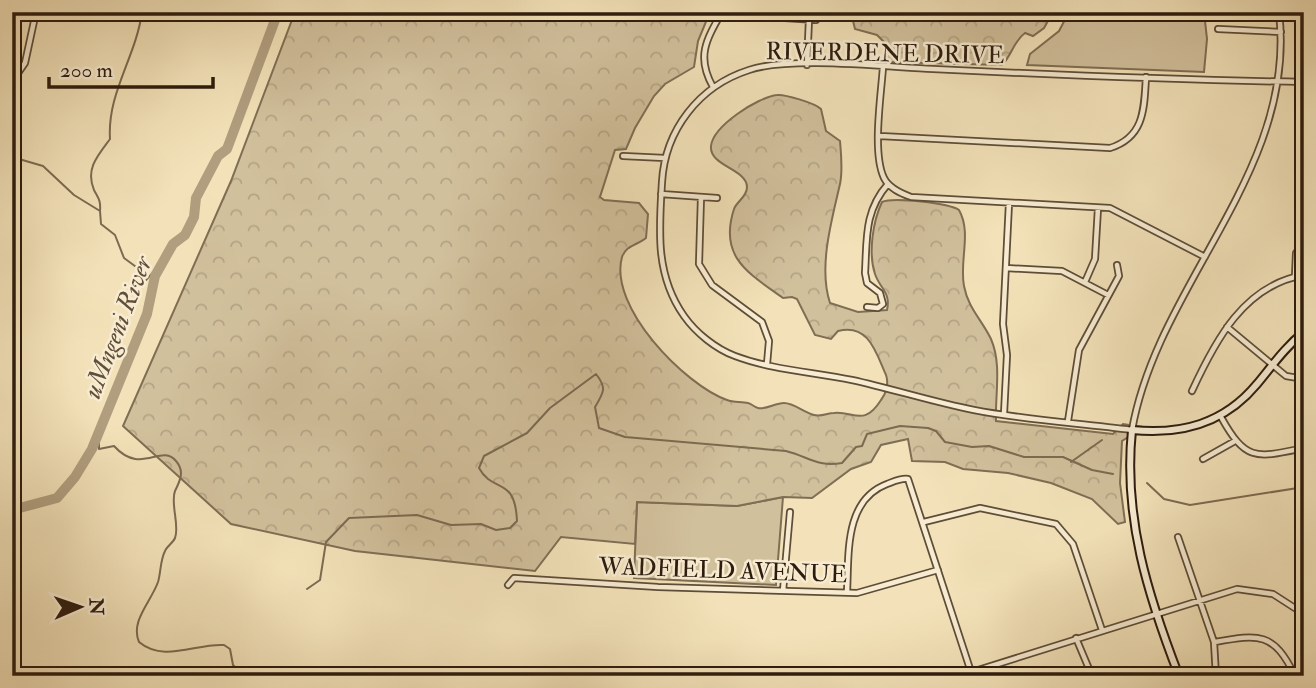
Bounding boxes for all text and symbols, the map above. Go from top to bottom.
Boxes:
street label: RIVERDENE DRIVE [765,36,1005,71]
scale bar [49,46,214,90]
text: 200 m [60,57,113,84]
water label: uMngeni River [76,251,160,403]
street label: WADFIELD AVENUE [597,551,848,590]
north arrow [46,572,116,642]
text: N [84,597,108,616]

